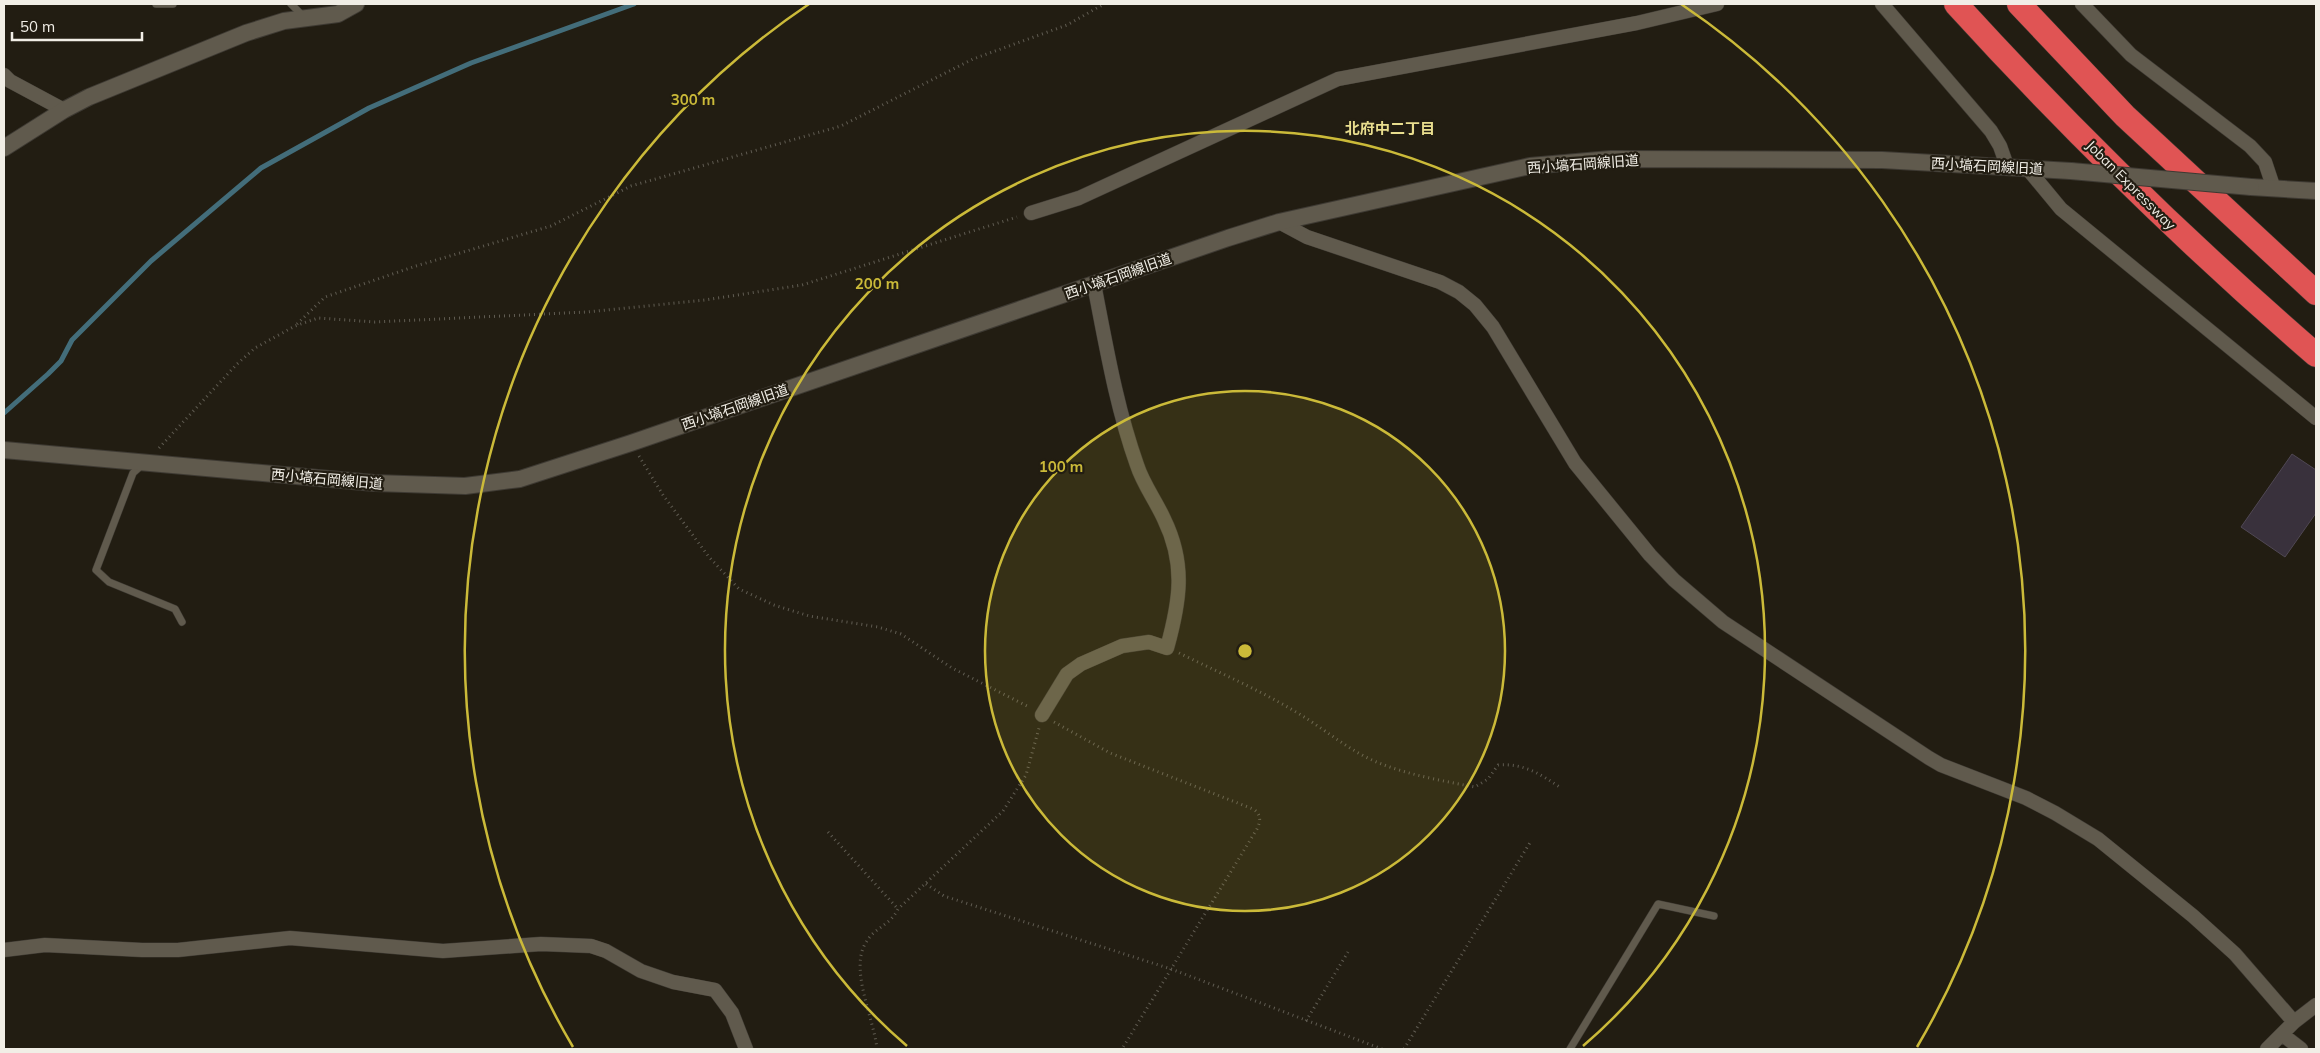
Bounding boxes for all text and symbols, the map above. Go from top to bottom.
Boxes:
scale bar [12,10,142,42]
text: 50 m [20,17,55,36]
text: 300 m [671,90,715,109]
district label: 北府中二丁目 [1345,119,1435,138]
street label: Joban Expressway [2082,136,2180,234]
street label: 西小塙石岡線旧道 [1527,151,1639,177]
street label: 西小塙石岡線旧道 [1931,154,2043,178]
street label: 西小塙石岡線旧道 [1062,249,1174,303]
text: 200 m [855,274,899,293]
street label: 西小塙石岡線旧道 [679,380,791,434]
text: 100 m [1039,457,1083,476]
street label: 西小塙石岡線旧道 [270,465,384,493]
centre of rings [1236,642,1254,660]

